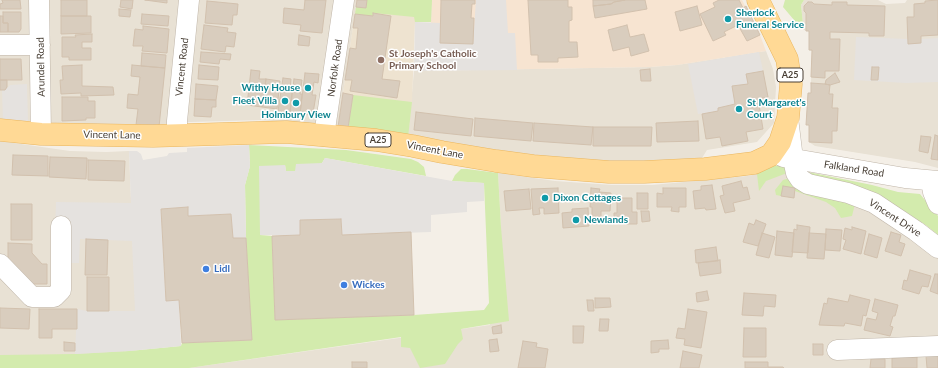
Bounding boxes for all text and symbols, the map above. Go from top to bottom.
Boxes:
place label: Sherlock Funeral Service [736,7,804,30]
marker: Sherlock Funeral Service [723,14,733,24]
street label: Arundel Road [34,37,48,97]
street label: Vincent Road [173,37,191,97]
street label: Norfolk Road [325,38,345,98]
place label: St Joseph's Catholic Primary School [389,48,477,72]
marker: St Joseph's Catholic Primary School [376,55,386,65]
road number: A25 [777,68,803,82]
place label: Withy House [241,82,300,94]
marker: Withy House [303,83,313,93]
place label: Fleet Villa [233,95,277,107]
marker: Fleet Villa [280,96,290,106]
place label: St Margaret's Court [747,97,806,120]
marker: Holmbury View [291,98,301,108]
marker: St Margaret's Court [734,104,744,114]
place label: Holmbury View [261,109,331,121]
street label: Vincent Lane [83,129,141,141]
road number: A25 [365,133,391,147]
street label: Vincent Lane [406,139,464,161]
street label: Falkland Road [823,158,885,180]
place label: Dixon Cottages [553,192,621,204]
marker: Dixon Cottages [540,193,550,203]
street label: Vincent Drive [866,197,924,239]
place label: Newlands [584,214,628,226]
marker: Newlands [571,215,581,225]
place label: Lidl [214,263,230,275]
marker: Lidl [201,264,211,274]
place label: Wickes [352,279,385,291]
marker: Wickes [339,280,349,290]

